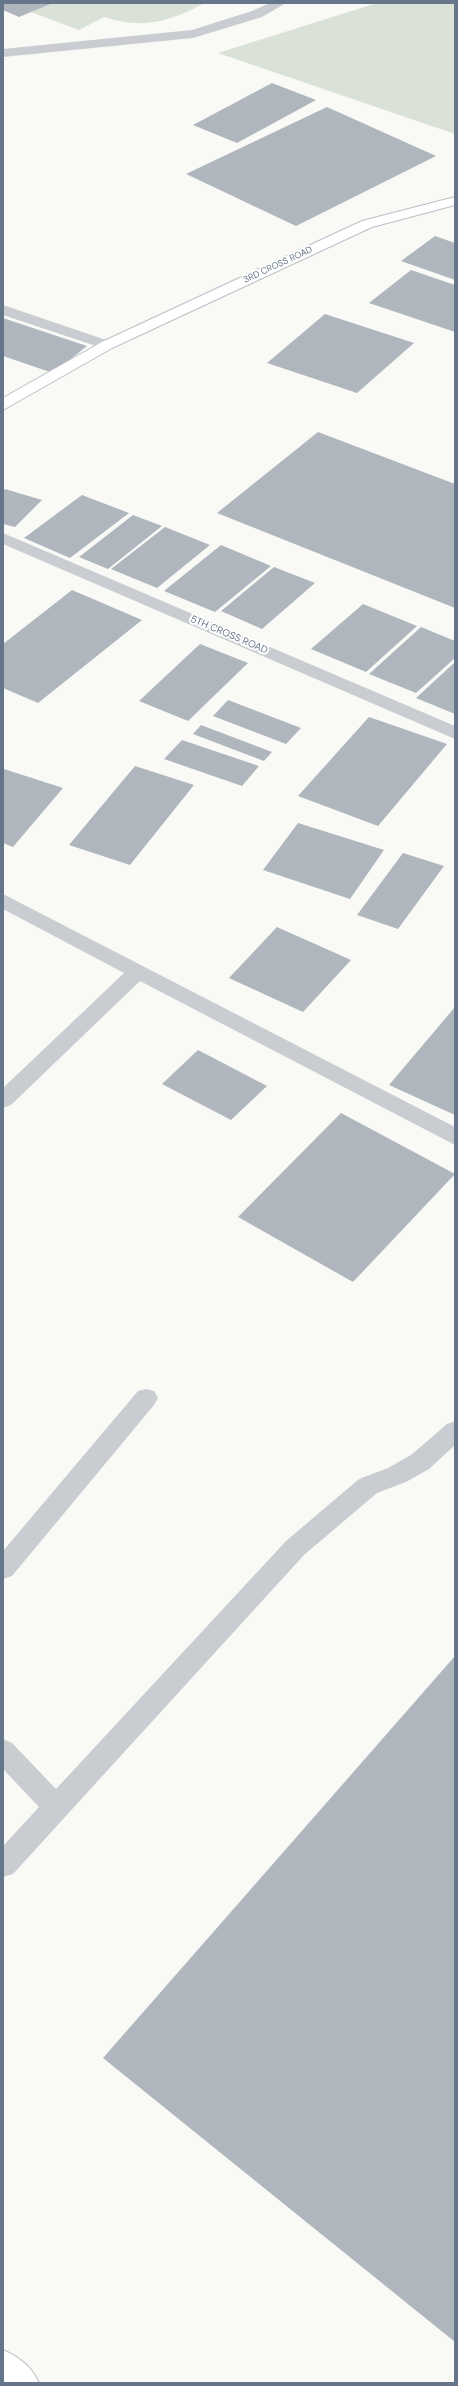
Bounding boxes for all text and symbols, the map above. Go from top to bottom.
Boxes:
street label: 3RD CROSS ROAD [242,244,314,286]
street label: 5TH CROSS ROAD [189,613,269,657]

